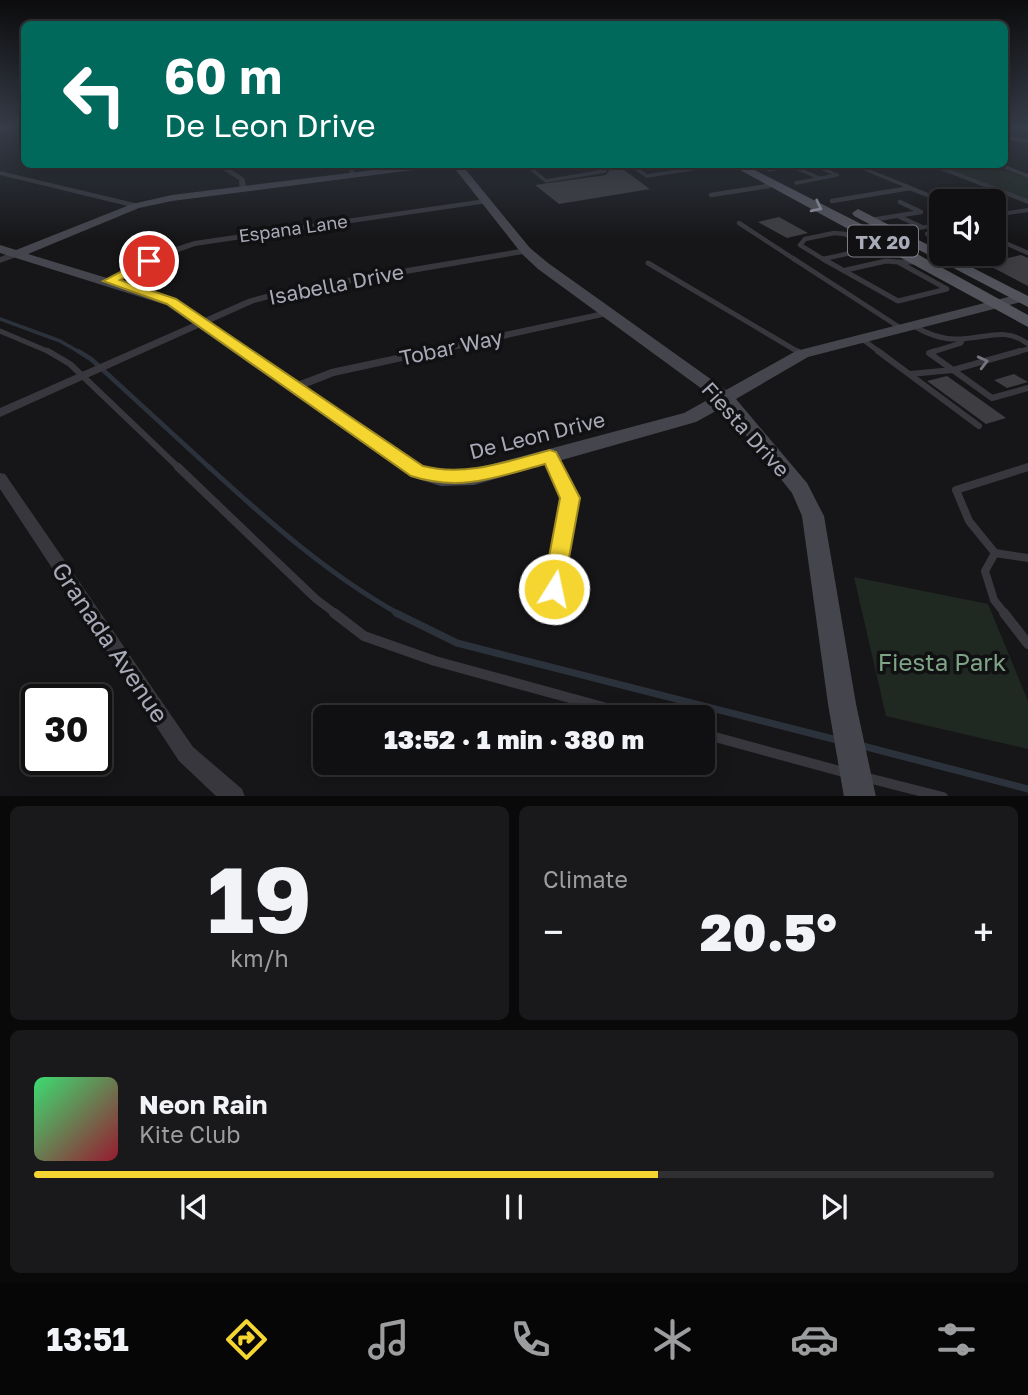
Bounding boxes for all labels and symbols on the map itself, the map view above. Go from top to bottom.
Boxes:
one-way arrow [810,198,822,212]
street label: Espana Lane [237,209,349,247]
road number: TX 20 [848,226,918,256]
pin [119,231,179,291]
street label: Isabella Drive [266,258,406,310]
street label: Tobar Way [397,323,505,371]
one-way arrow [977,356,989,370]
street label: Fiesta Drive [697,376,795,482]
street label: De Leon Drive [466,406,608,464]
position arrow [517,552,591,626]
street label: Granada Avenue [47,556,175,728]
park label: Fiesta Park [878,647,1006,676]
speed limit sign: 30 [21,684,112,775]

